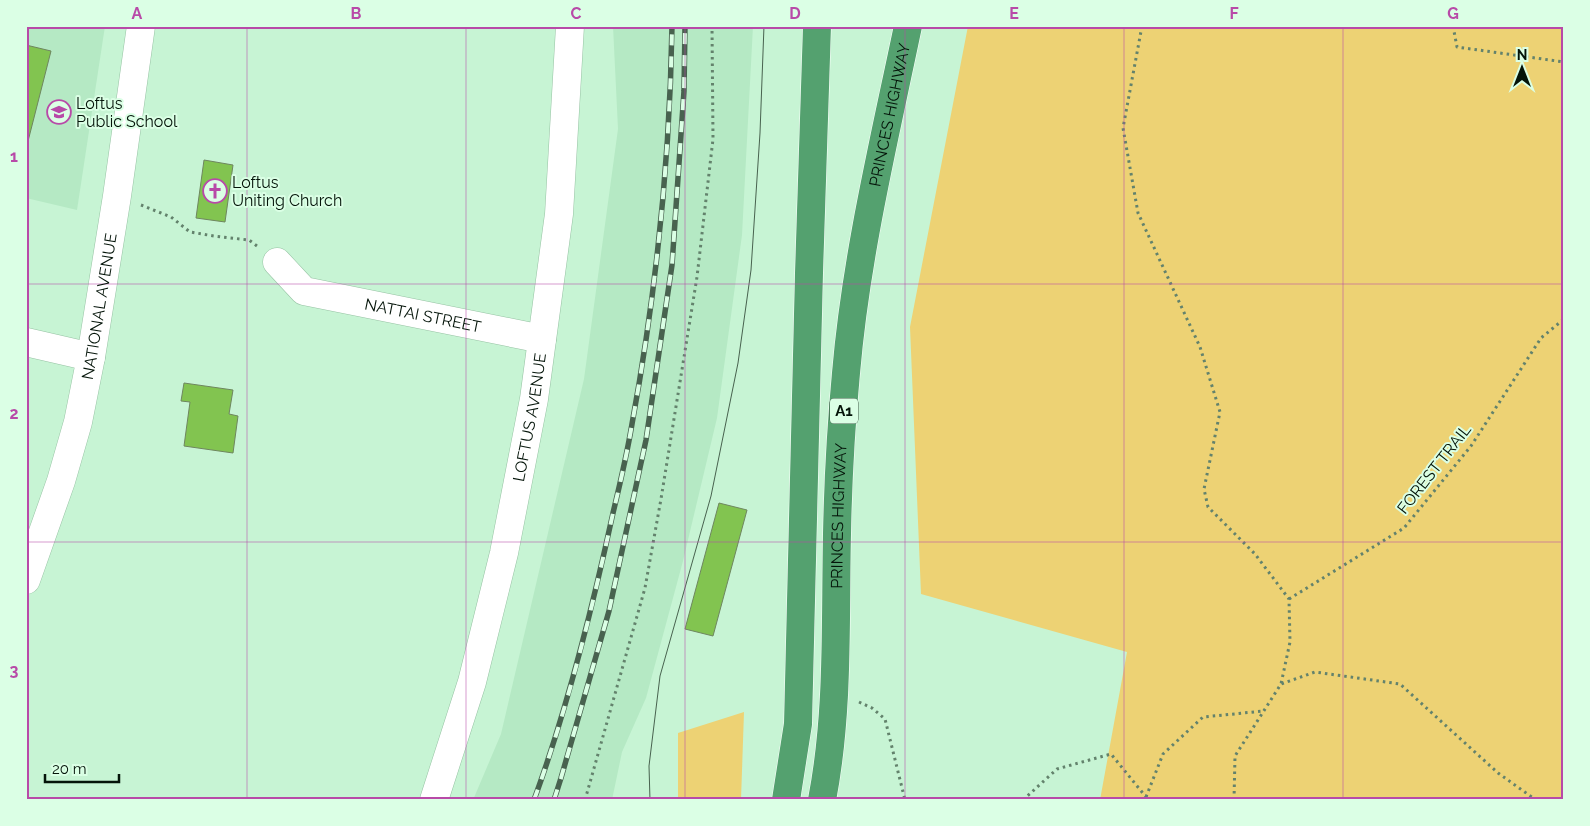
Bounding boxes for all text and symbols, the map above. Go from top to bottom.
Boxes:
text: A [132,4,143,23]
text: B [351,4,362,23]
text: C [571,4,582,23]
text: D [789,4,801,23]
text: E [1009,4,1019,23]
text: F [1229,4,1239,23]
text: G [1447,4,1459,23]
street label: PRINCES HIGHWAY [865,41,914,188]
north arrow [1498,42,1548,92]
text: N [1517,47,1527,63]
place label: Loftus Public School [76,94,178,131]
school or university icon: Loftus Public School [46,99,72,125]
text: 1 [10,147,18,166]
place label: Loftus Uniting Church [232,173,342,210]
church icon: Loftus Uniting Church [202,178,228,204]
street label: NATIONAL AVENUE [77,231,120,381]
street label: NATTAI STREET [363,294,483,336]
street label: LOFTUS AVENUE [509,352,550,483]
road number: A1 [830,398,858,424]
text: 2 [9,404,19,423]
street label: FOREST TRAIL [1393,420,1475,517]
street label: PRINCES HIGHWAY [827,442,850,589]
text: 3 [10,661,19,680]
scale bar [45,751,119,783]
text: 20 m [52,760,87,778]

